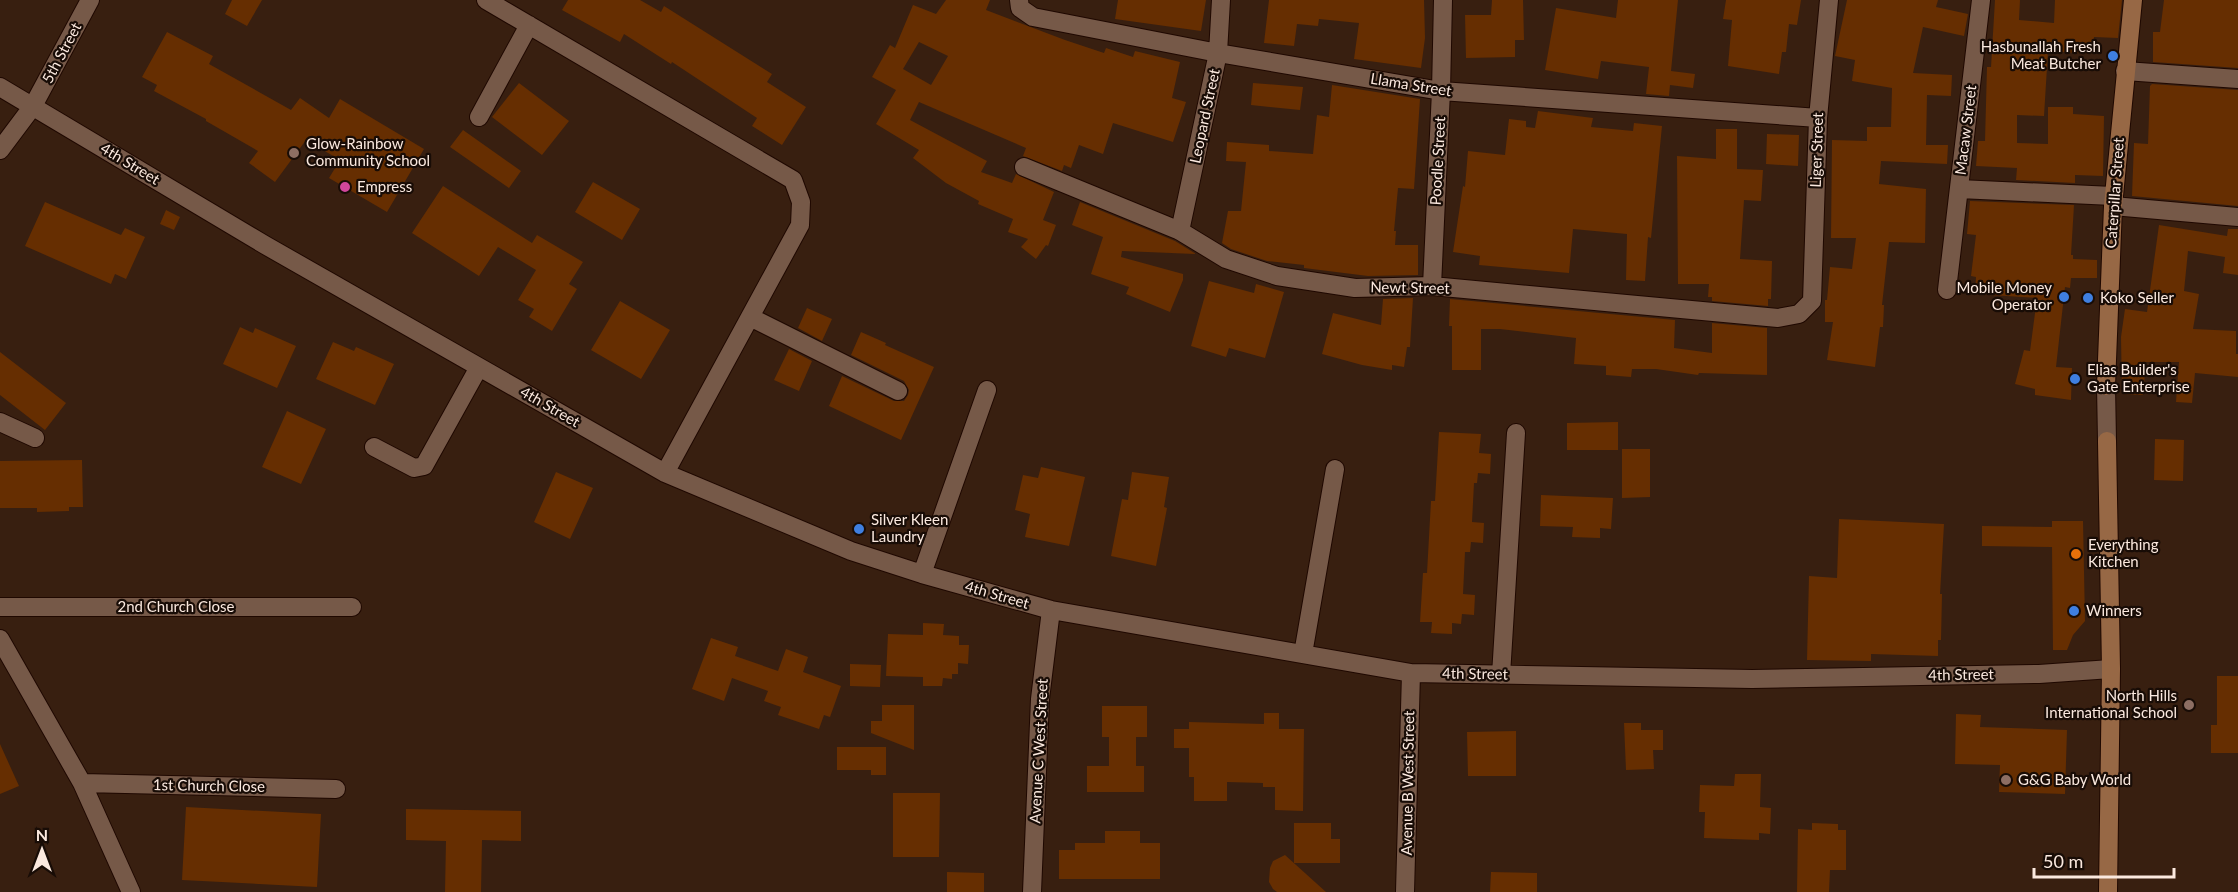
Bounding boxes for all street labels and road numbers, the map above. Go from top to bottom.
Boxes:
street label: 5th Street [38,19,85,86]
street label: Leopard Street [1185,66,1223,165]
street label: Llama Street [1369,69,1454,99]
street label: Macaw Street [1951,83,1980,176]
street label: Liger Street [1806,111,1826,188]
street label: Poodle Street [1426,116,1448,206]
street label: Caterpillar Street [2101,136,2127,249]
street label: 4th Street [98,138,164,188]
street label: Newt Street [1370,277,1451,297]
street label: 4th Street [518,382,584,431]
street label: 4th Street [963,576,1032,612]
street label: 2nd Church Close [117,597,235,615]
street label: 4th Street [1442,663,1509,683]
street label: 4th Street [1928,664,1995,684]
street label: Avenue C West Street [1025,677,1051,824]
street label: Avenue B West Street [1397,710,1417,855]
street label: 1st Church Close [153,775,265,795]

